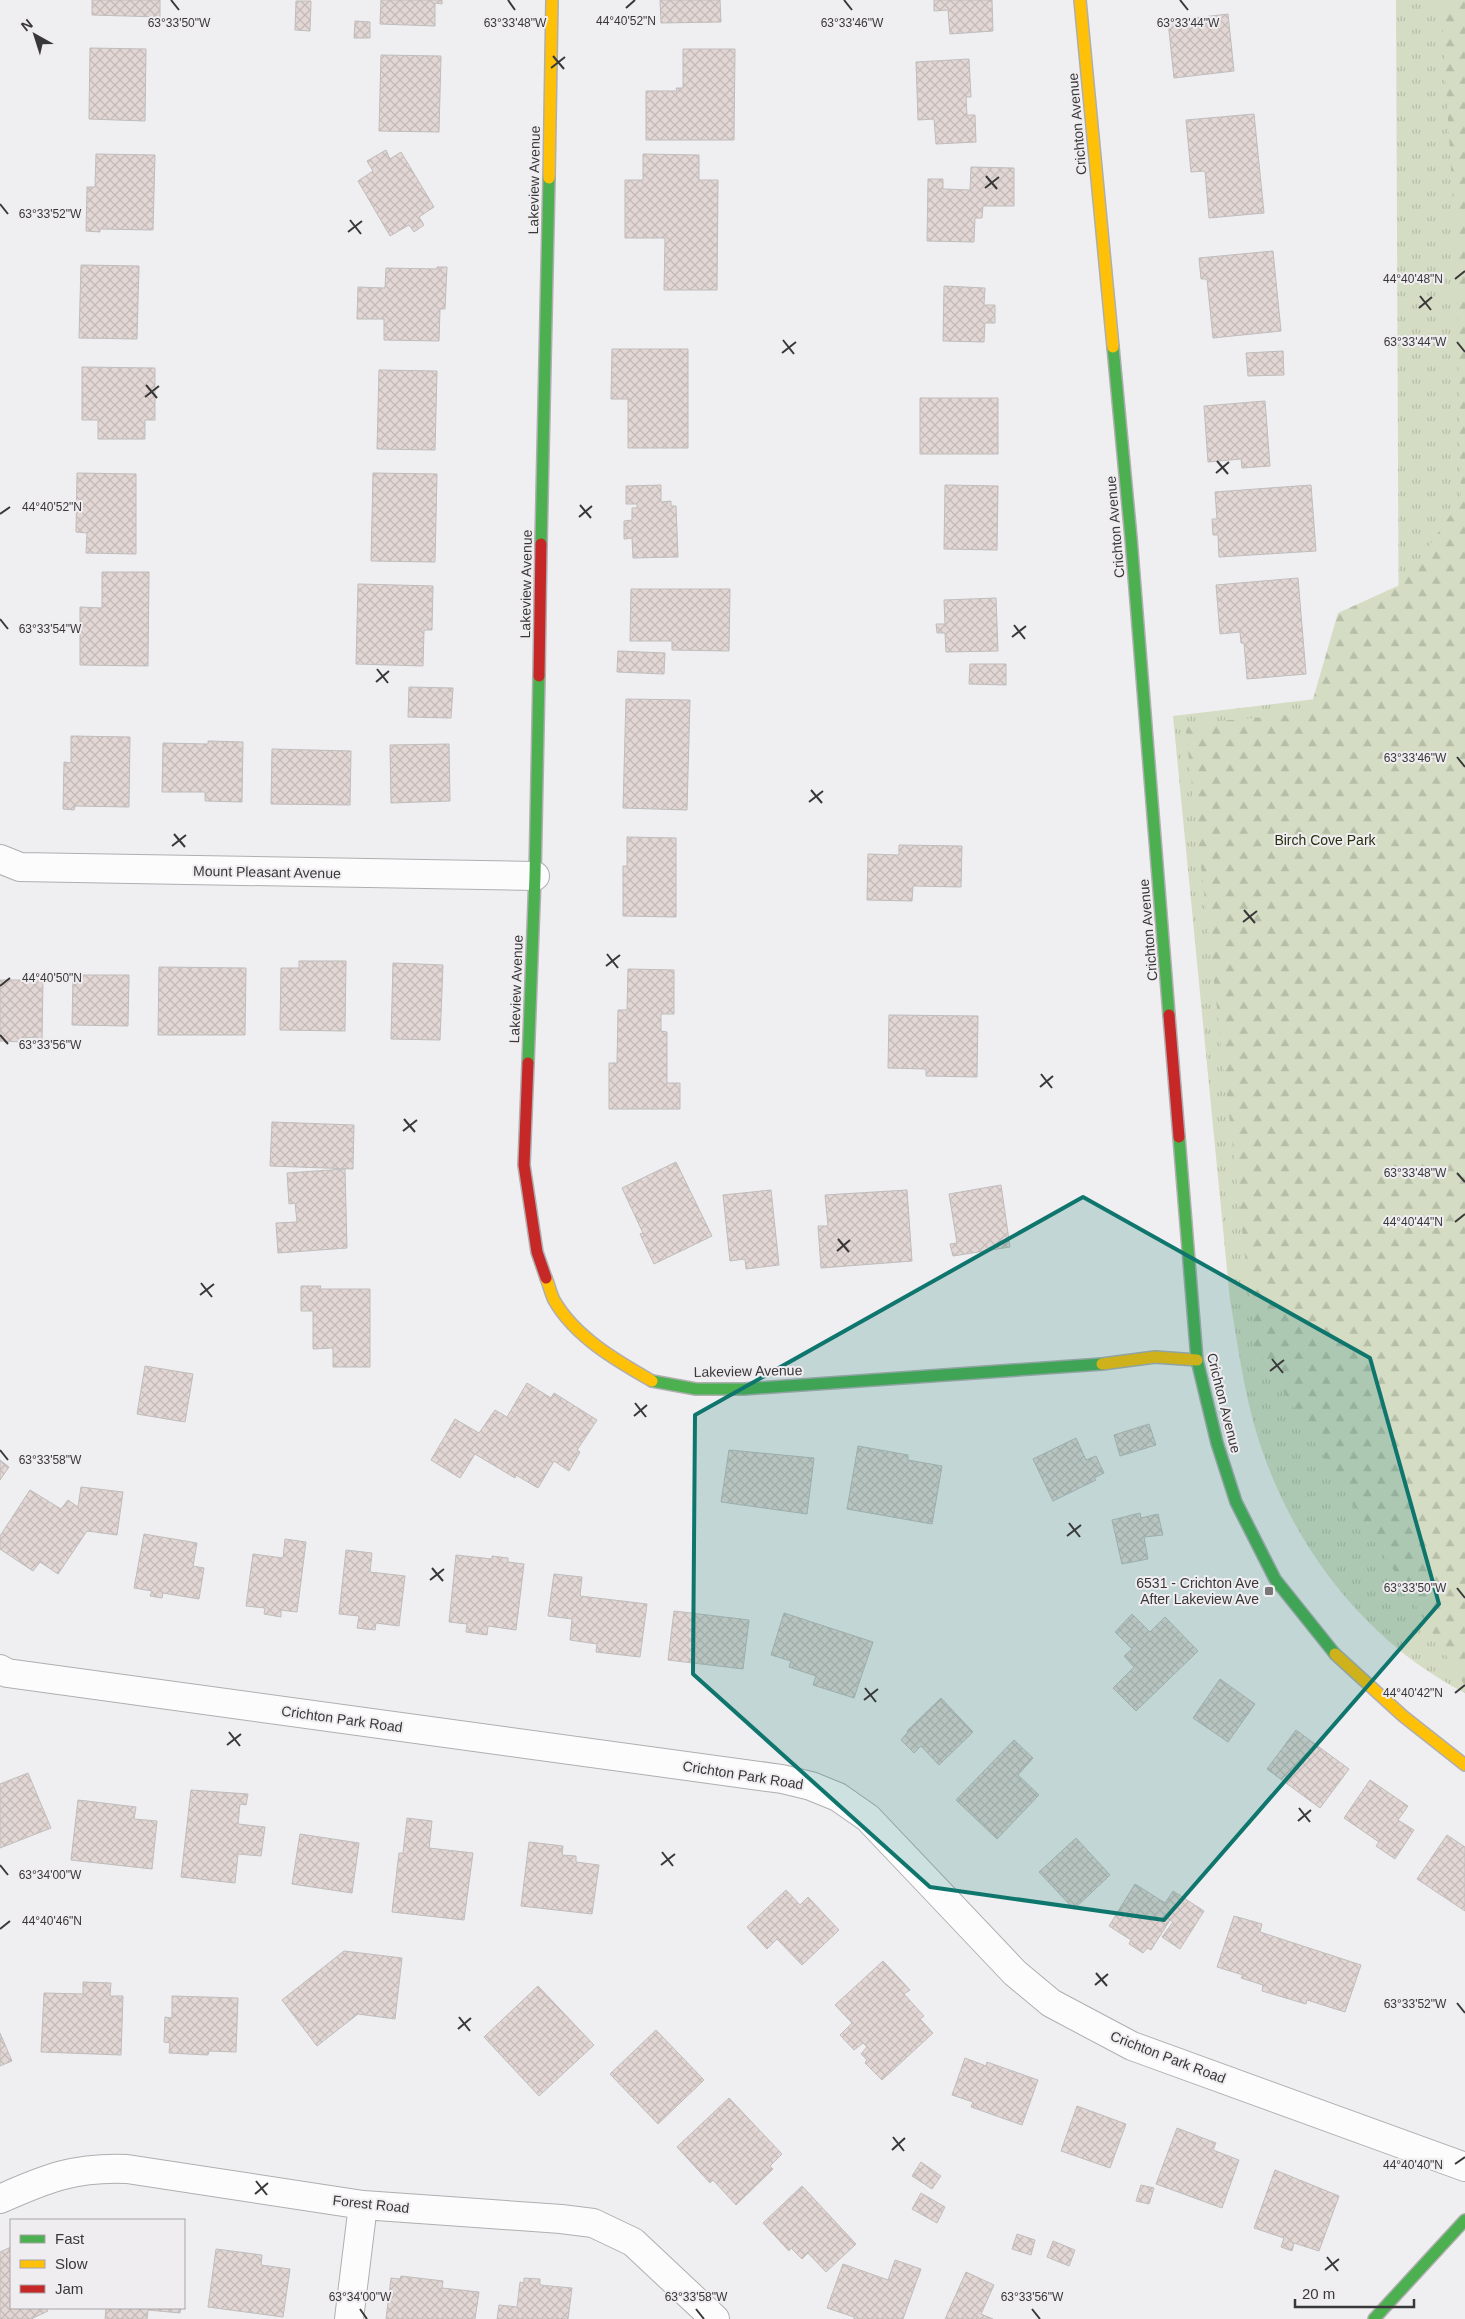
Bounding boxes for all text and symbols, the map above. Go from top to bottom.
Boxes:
north arrow [10,10,60,60]
text: 44°40'52"N [596,14,656,28]
text: N [18,15,36,34]
text: 63°33'50"W [148,16,211,30]
text: 63°33'48"W [484,16,547,30]
text: 63°33'46"W [821,16,884,30]
text: 63°33'44"W [1157,16,1220,30]
street label: Crichton Avenue [1065,72,1089,176]
street label: Lakeview Avenue [525,125,543,234]
text: 63°33'52"W [19,207,82,221]
text: 44°40'48"N [1383,272,1443,286]
text: 63°33'44"W [1384,335,1447,349]
street label: Crichton Avenue [1103,475,1127,579]
text: 44°40'52"N [22,500,82,514]
street label: Lakeview Avenue [517,529,535,638]
text: 63°33'54"W [19,622,82,636]
text: 63°33'46"W [1384,751,1447,765]
park label: Birch Cove Park [1274,832,1377,848]
street label: Mount Pleasant Avenue [193,863,341,881]
street label: Crichton Avenue [1136,878,1160,982]
street label: Lakeview Avenue [506,934,526,1044]
text: 44°40'50"N [22,971,82,985]
text: 63°33'56"W [19,1038,82,1052]
text: 63°33'48"W [1384,1166,1447,1180]
text: 44°40'44"N [1383,1215,1443,1229]
street label: Crichton Avenue [1204,1351,1244,1455]
street label: Lakeview Avenue [694,1362,803,1380]
text: 63°33'58"W [19,1453,82,1467]
place label: 6531 - Crichton Ave After Lakeview Ave [1136,1575,1259,1607]
text: 63°33'50"W [1384,1581,1447,1595]
marker: 6531 - Crichton Ave After Lakeview Ave [1263,1585,1275,1597]
text: 44°40'42"N [1383,1686,1443,1700]
street label: Crichton Park Road [280,1703,404,1735]
street label: Crichton Park Road [681,1758,805,1792]
text: 63°34'00"W [19,1868,82,1882]
text: 44°40'46"N [22,1914,82,1928]
text: 63°33'52"W [1384,1997,1447,2011]
street label: Crichton Park Road [1108,2028,1228,2086]
text: 44°40'40"N [1383,2158,1443,2172]
street label: Forest Road [332,2192,410,2216]
legend [10,2219,185,2309]
text: Fast [55,2230,85,2247]
text: Slow [55,2255,88,2272]
scale bar [1295,2276,1414,2308]
text: Jam [55,2280,83,2297]
text: 20 m [1302,2285,1335,2302]
text: 63°34'00"W [329,2290,392,2304]
text: 63°33'58"W [665,2290,728,2304]
text: 63°33'56"W [1001,2290,1064,2304]

